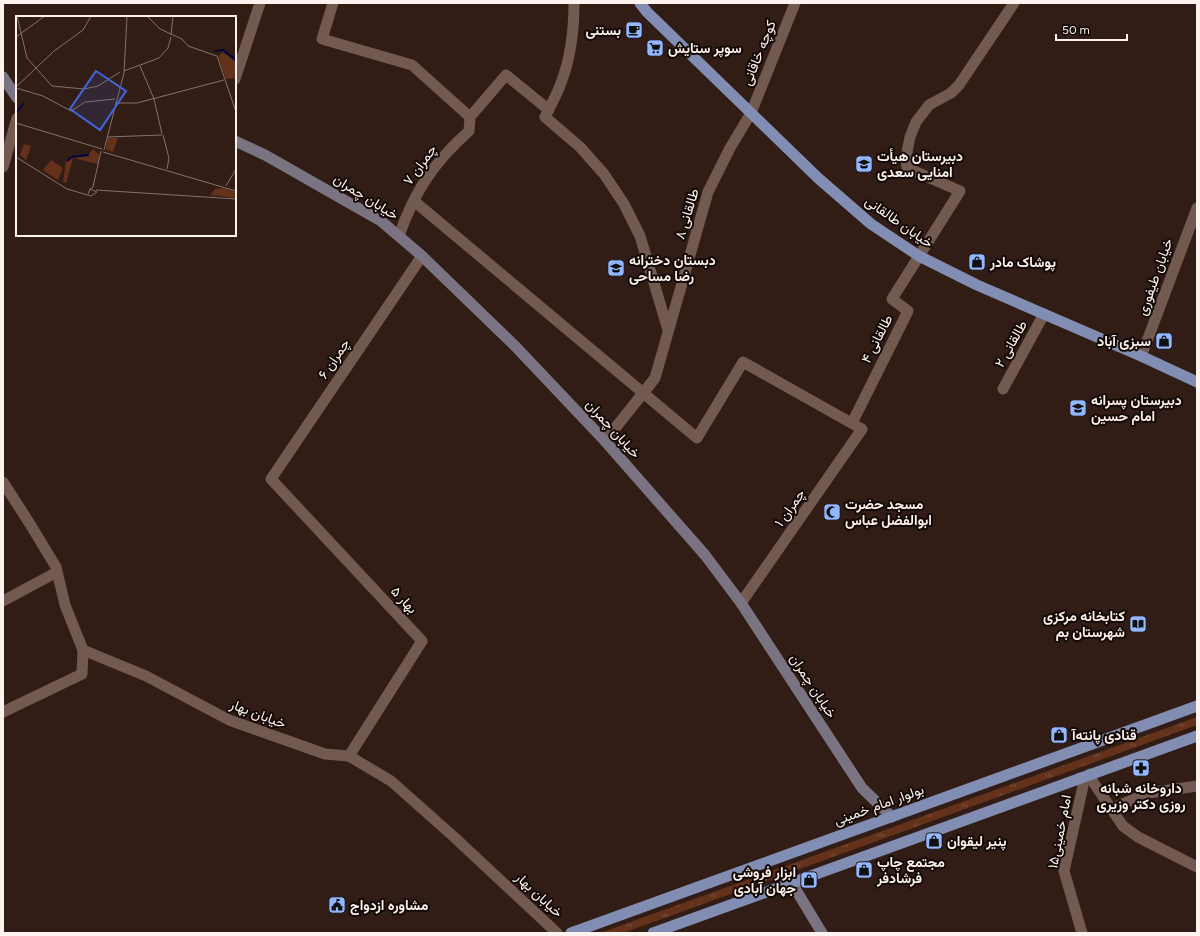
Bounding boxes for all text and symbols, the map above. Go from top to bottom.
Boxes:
inset map [16,16,236,236]
scale bar [1056,16,1127,42]
street label: کوچه خاقانی [738,18,781,88]
cafe icon: بستنی [624,20,644,40]
place label: بستنی [586,22,621,39]
text: 50 m [1062,23,1090,37]
supermarket icon: سوپر ستایش [645,38,665,58]
place label: سوپر ستایش [668,40,742,58]
street label: چمران ۷ [400,141,441,189]
place label: دبیرستان هیأت امنایی سعدی [877,148,963,181]
school or university icon: دبیرستان هیأت امنایی سعدی [854,154,874,174]
street label: خیابان چمران [330,170,402,225]
street label: طالقانی ۸ [671,187,703,241]
street label: خیابان طالقانی [862,192,936,252]
street label: خیابان طیفوری [1133,236,1177,318]
place label: دبستان دخترانه رضا مساحی [629,252,716,285]
shop icon: پوشاک مادر [967,252,987,272]
place label: پوشاک مادر [989,254,1056,272]
school or university icon: دبستان دخترانه رضا مساحی [606,258,626,278]
street label: طالقانی ۴ [858,312,896,366]
street label: طالقانی ۲ [991,317,1031,371]
shop icon: سبزی آباد [1154,331,1174,351]
place label: سبزی آباد [1097,333,1151,350]
street label: چمران ۶ [314,336,354,383]
place label: دبیرستان پسرانه امام حسین [1091,392,1182,425]
street label: خیابان چمران [581,396,644,463]
school or university icon: دبیرستان پسرانه امام حسین [1068,398,1088,418]
street label: چمران ۱ [771,486,810,531]
place label: مسجد حضرت ابوالفضل عباس [845,496,932,529]
mosque icon: مسجد حضرت ابوالفضل عباس [822,502,842,522]
street label: بهار ۵ [387,583,421,617]
place label: کتابخانه مرکزی شهرستان بم [1043,608,1125,641]
library icon: کتابخانه مرکزی شهرستان بم [1128,614,1148,634]
street label: خیابان چمران [785,651,840,722]
street label: خیابان بهار [227,695,288,732]
shop icon: قنادی پانته‌آ [1049,725,1069,745]
place label: قنادی پانته‌آ [1070,727,1136,745]
pharmacy icon: داروخانه شبانه روزی دکتر وزیری [1131,758,1151,778]
place label: داروخانه شبانه روزی دکتر وزیری [1096,780,1186,813]
street label: بولوار امام خمینی [832,781,926,829]
street label: امام خمینی۱۵ ‍ [1044,790,1076,870]
shop icon: پنیر لیقوان [924,831,944,851]
place label: پنیر لیقوان [947,833,1007,851]
place label: مجتمع چاپ فرشادفر [876,854,945,887]
shop icon: مجتمع چاپ فرشادفر [854,860,874,880]
place label: ابزار فروشی جهان آبادی [733,864,796,897]
street label: خیابان بهار [511,868,566,921]
shop icon: ابزار فروشی جهان آبادی [799,870,819,890]
public building icon: مشاوره ازدواج [327,895,347,915]
place label: مشاوره ازدواج [350,897,429,915]

